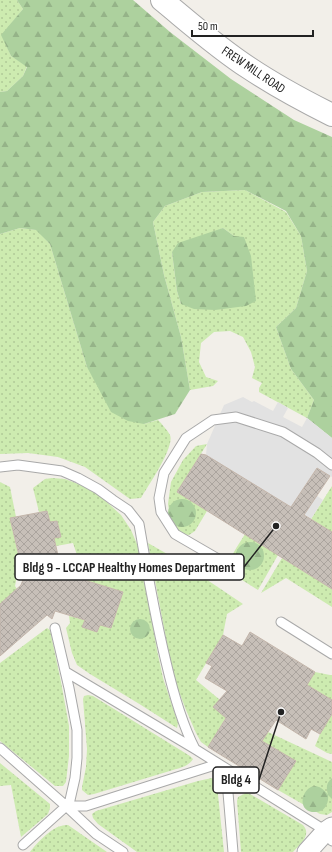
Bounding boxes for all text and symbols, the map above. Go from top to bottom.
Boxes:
scale bar [192,12,313,38]
text: 50 m [198,19,218,34]
street label: FREW MILL ROAD [219,43,288,97]
callout: Bldg 9 - LCCAP Healthy Homes Department [15,554,244,580]
text: Bldg 9 - LCCAP Healthy Homes Department [23,559,236,576]
callout: Bldg 4 [213,767,259,793]
text: Bldg 4 [221,771,252,788]

